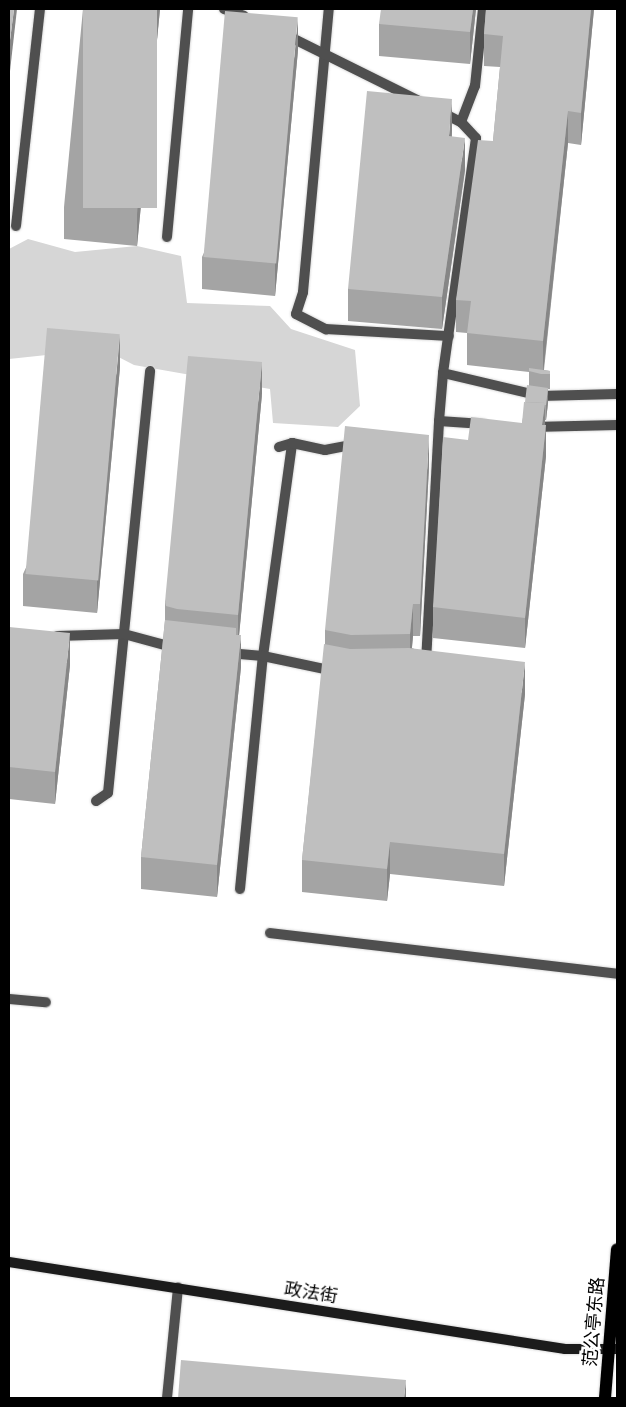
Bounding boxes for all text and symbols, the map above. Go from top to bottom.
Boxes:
street label: 范公亭东路 [579,1276,609,1368]
street label: 政法街 [283,1278,339,1308]

